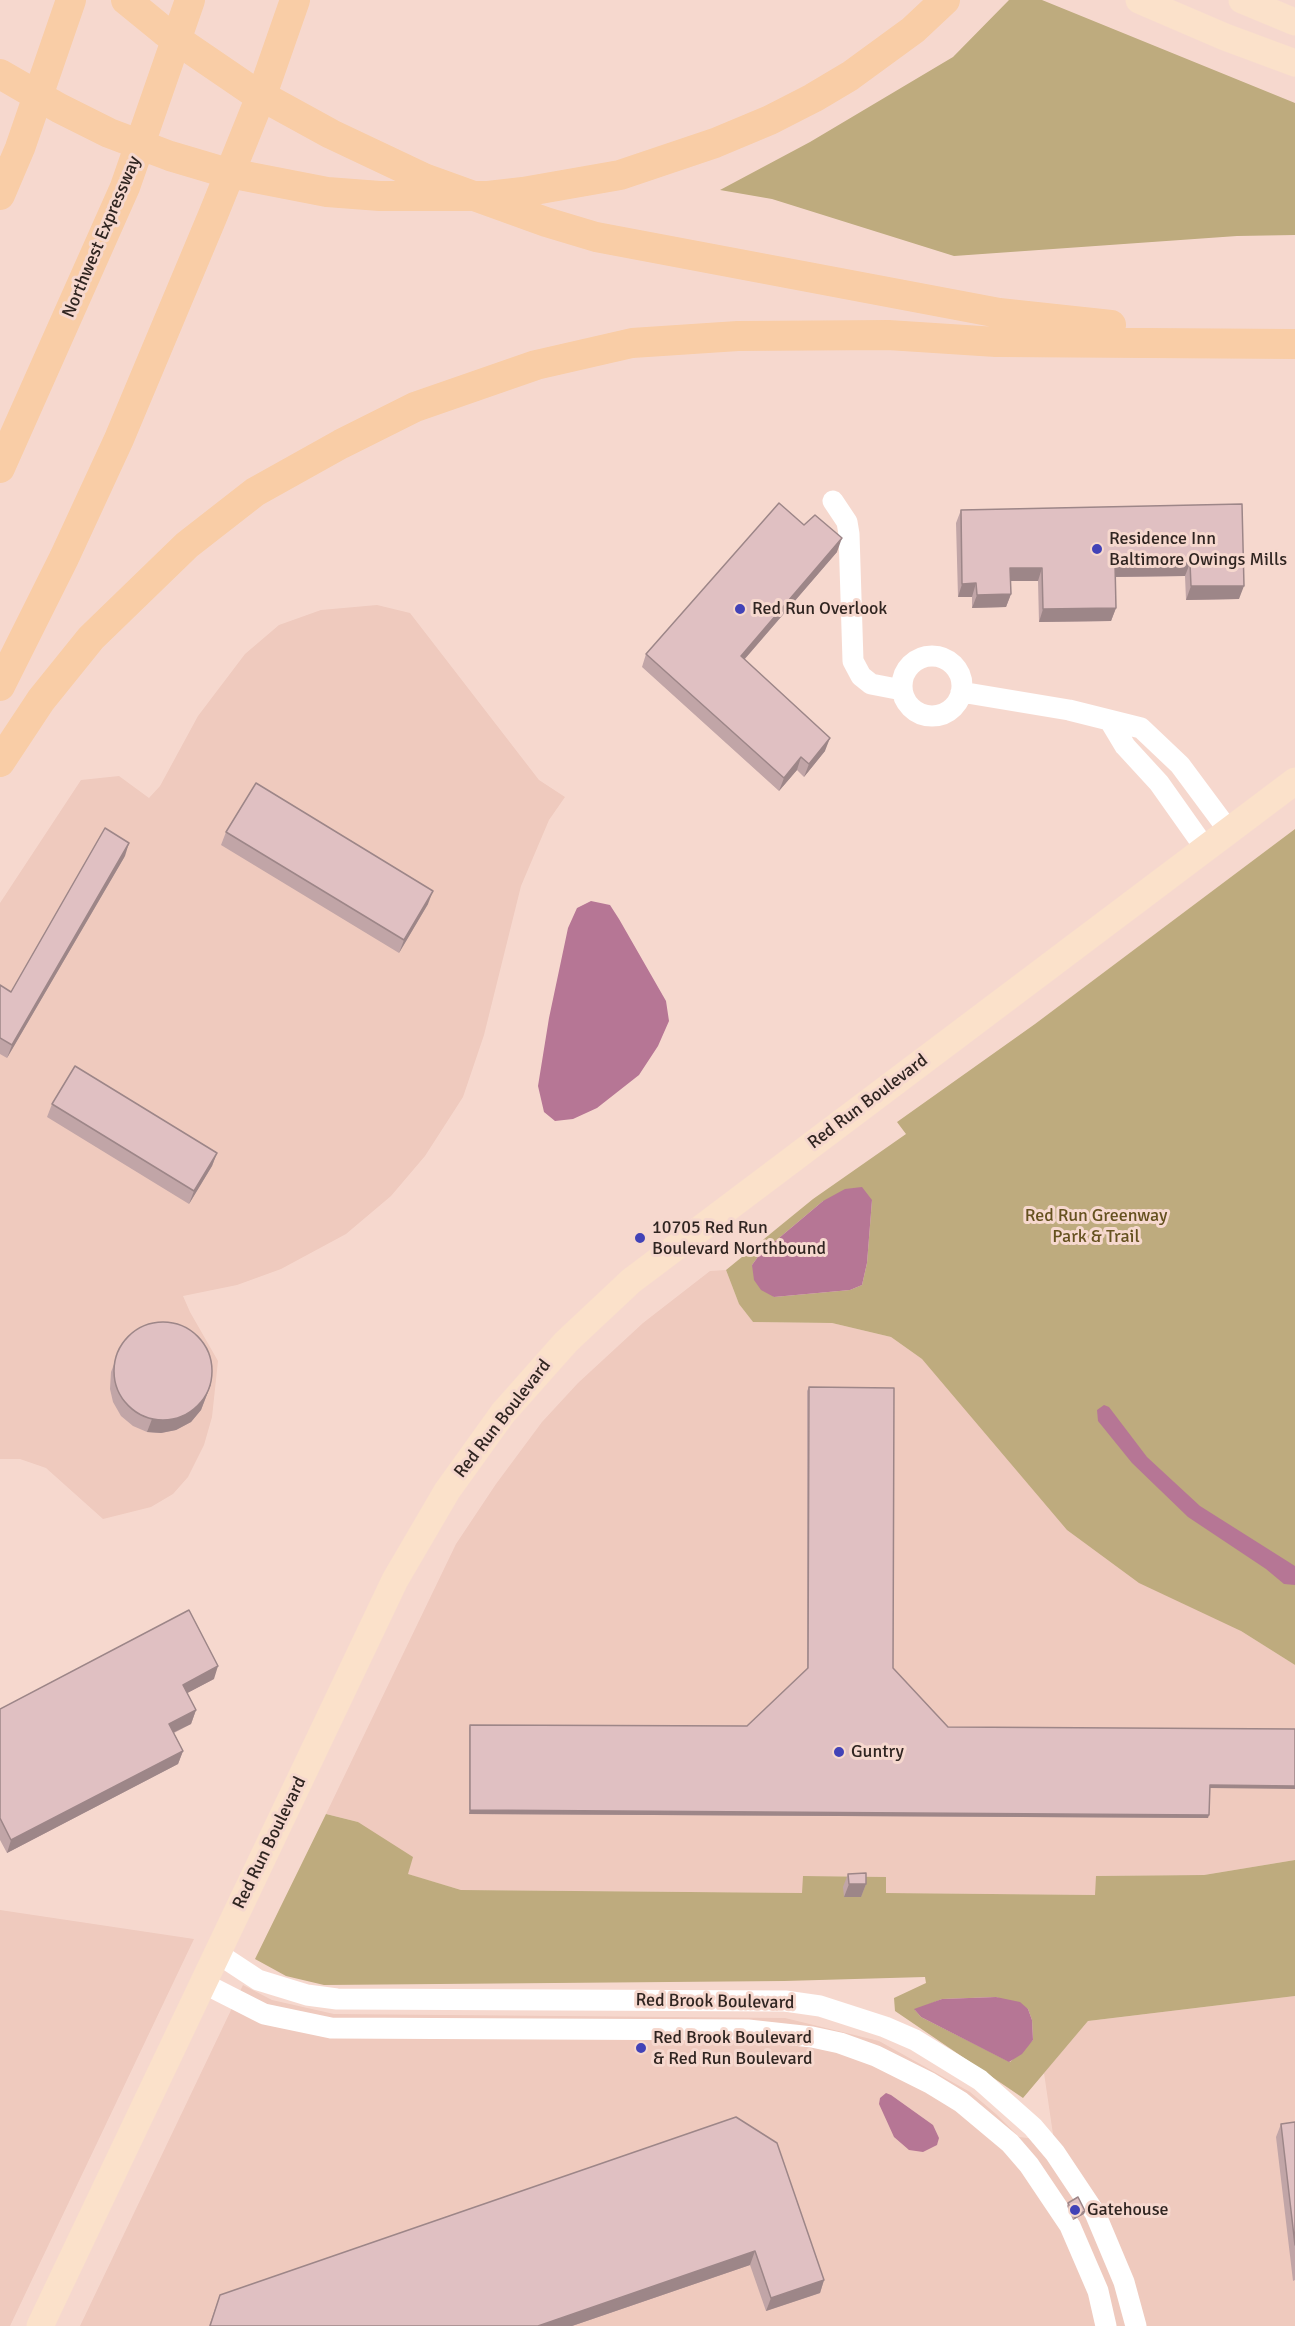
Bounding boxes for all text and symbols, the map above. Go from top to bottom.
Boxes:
street label: Northwest Expressway [58,153,146,321]
place label: Residence Inn Baltimore Owings Mills [1109,528,1287,570]
marker: Residence Inn Baltimore Owings Mills [1090,542,1104,556]
place label: Red Run Overlook [752,598,887,620]
marker: Red Run Overlook [733,602,747,616]
street label: Red Run Boulevard [804,1050,932,1154]
park label: Red Run Greenway Park & Trail [1025,1205,1167,1248]
place label: 10705 Red Run Boulevard Northbound [652,1217,826,1260]
marker: 10705 Red Run Boulevard Northbound [633,1231,647,1245]
street label: Red Run Boulevard [450,1355,556,1483]
place label: Guntry [851,1741,904,1763]
marker: Guntry [832,1745,846,1759]
street label: Red Run Boulevard [229,1773,311,1913]
street label: Red Brook Boulevard [635,1990,795,2014]
place label: Red Brook Boulevard & Red Run Boulevard [653,2027,813,2070]
marker: Red Brook Boulevard & Red Run Boulevard [634,2041,648,2055]
place label: Gatehouse [1087,2199,1169,2221]
marker: Gatehouse [1068,2203,1082,2217]

